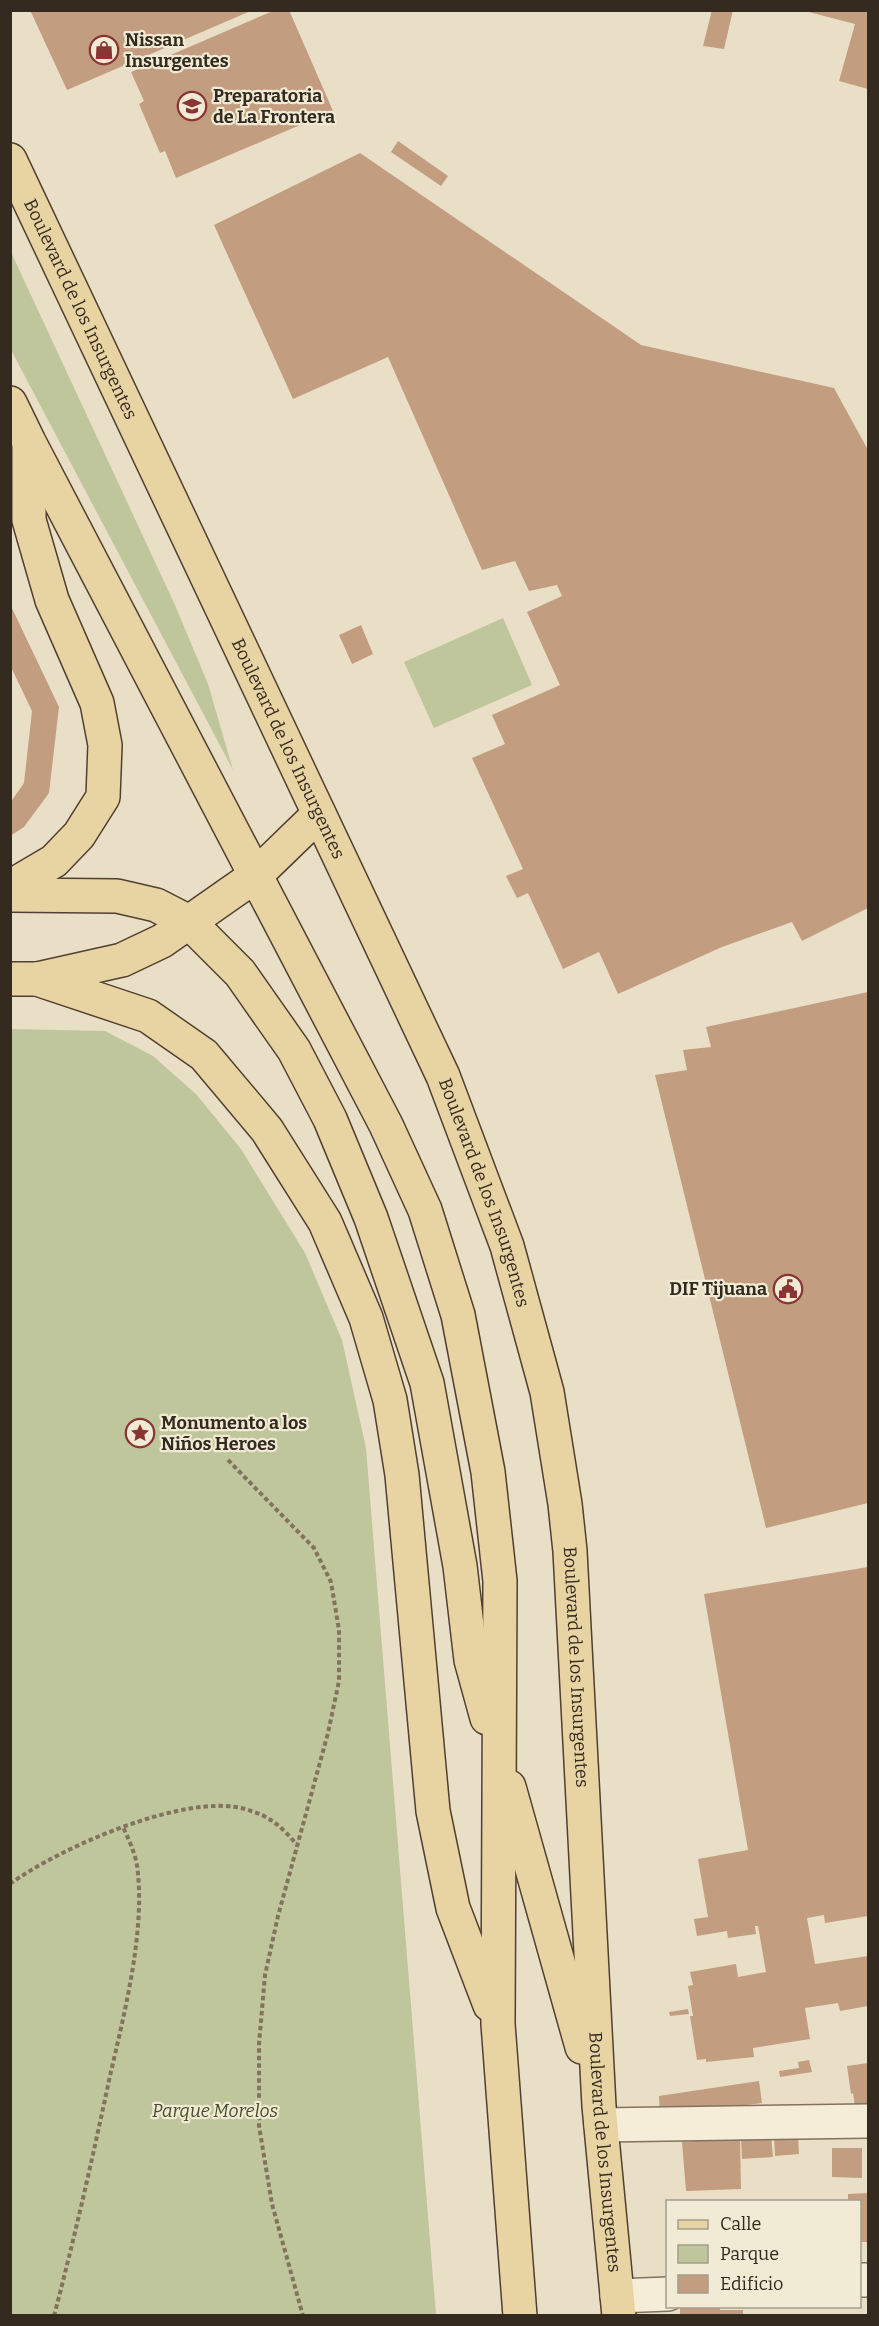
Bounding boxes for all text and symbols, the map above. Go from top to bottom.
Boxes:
place label: Nissan Insurgentes [125,29,229,72]
shop icon: Nissan Insurgentes [88,34,120,66]
place label: Preparatoria de La Frontera [213,85,335,128]
school or university icon: Preparatoria de La Frontera [176,90,208,122]
street label: Boulevard de los Insurgentes [19,195,142,423]
street label: Boulevard de los Insurgentes [227,635,350,862]
street label: Boulevard de los Insurgentes [434,1075,534,1310]
public building icon: DIF Tijuana [772,1273,804,1305]
place label: DIF Tijuana [669,1278,767,1300]
place label: Monumento a los Niños Heroes [161,1412,307,1455]
place icon: Monumento a los Niños Heroes [124,1417,156,1449]
street label: Boulevard de los Insurgentes [559,1546,593,1788]
street label: Boulevard de los Insurgentes [584,2031,626,2273]
park label: Parque Morelos [152,2100,279,2122]
legend [666,2200,861,2308]
text: Calle [720,2213,761,2235]
text: Parque [720,2243,779,2265]
text: Edificio [720,2273,783,2295]

